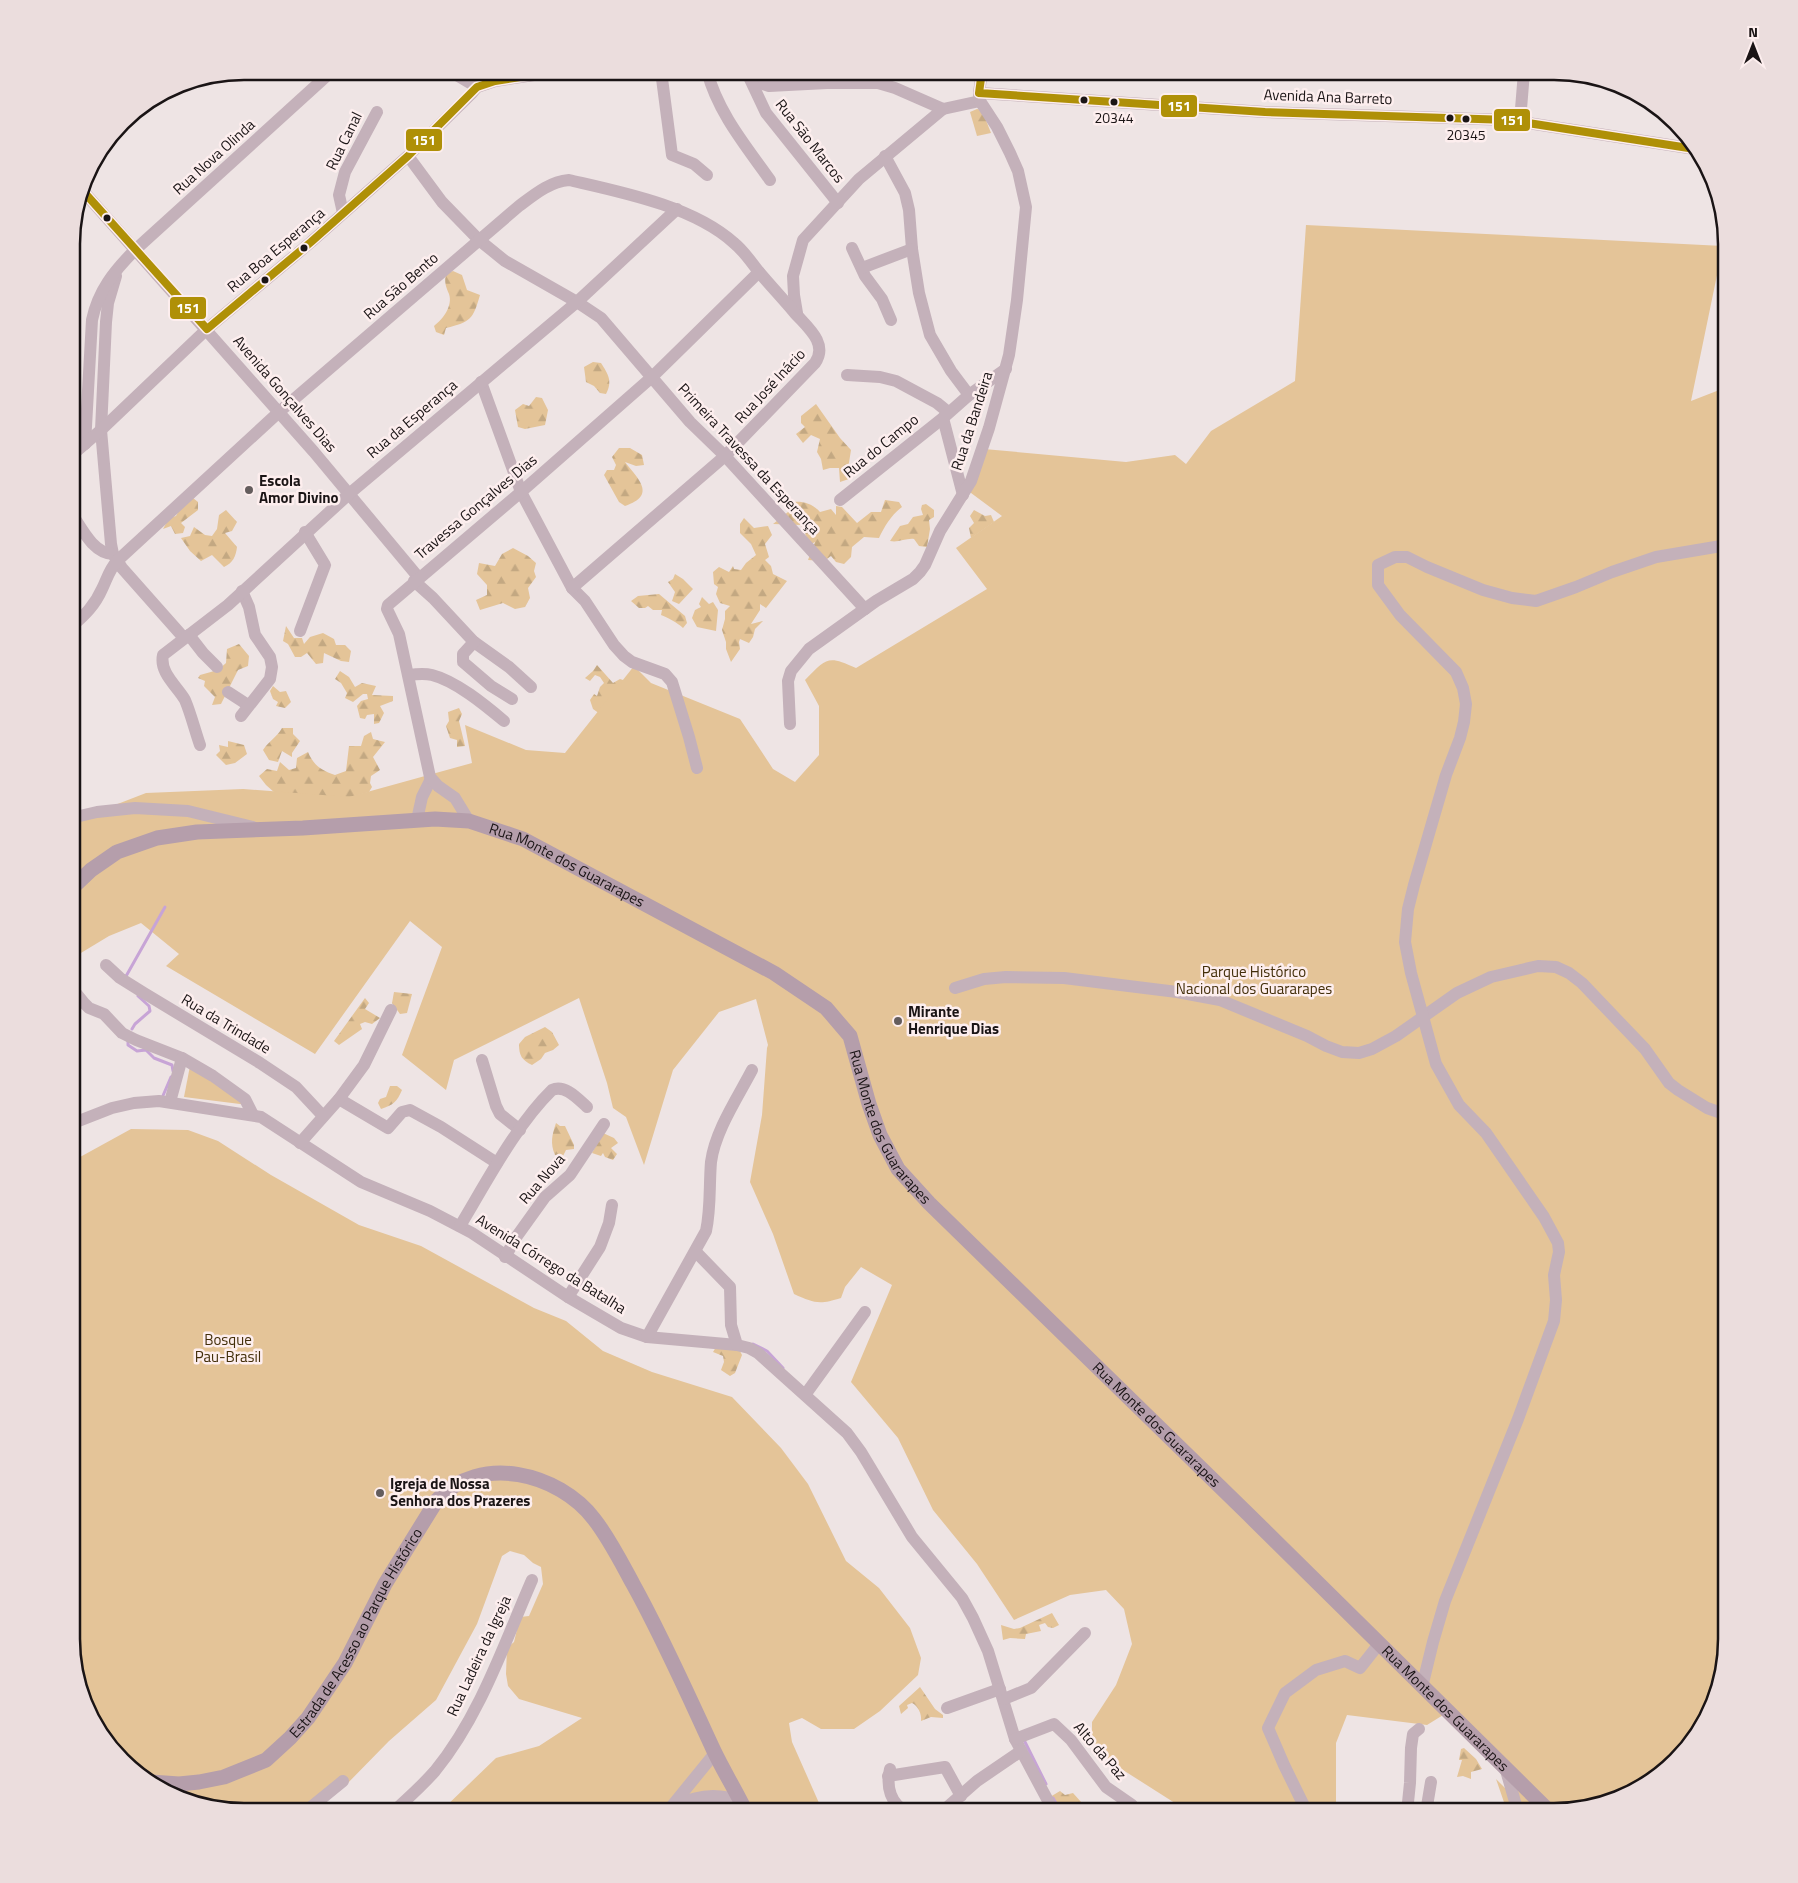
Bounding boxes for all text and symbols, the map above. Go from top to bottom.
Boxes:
north arrow [1728,20,1778,70]
text: N [1748,21,1758,42]
street label: Avenida Ana Barreto [1263,83,1393,110]
street label: Rua São Marcos [770,94,851,188]
line badge: 151 [1160,94,1198,118]
unlabelled marker [1079,95,1089,105]
text: 151 [1167,95,1191,116]
marker: 20344 [1109,97,1119,107]
place label: 20344 [1094,107,1134,128]
street label: Rua Canal [319,108,368,174]
line badge: 151 [1493,108,1531,132]
text: 151 [1500,109,1524,130]
street label: Rua Nova Olinda [167,113,260,200]
unlabelled marker [1445,113,1455,123]
marker: 20345 [1461,114,1471,124]
place label: 20345 [1446,124,1486,145]
line badge: 151 [405,128,443,152]
text: 151 [412,129,436,150]
street label: Rua Boa Esperança [222,201,330,297]
unlabelled marker [102,213,112,223]
unlabelled marker [299,243,309,253]
street label: Rua São Bento [358,246,443,325]
unlabelled marker [260,275,270,285]
line badge: 151 [169,296,207,320]
text: 151 [176,297,200,318]
street label: Avenida Gonçalves Dias [228,330,343,457]
street label: Rua José Inácio [729,343,810,428]
street label: Rua da Bandeira [945,368,999,473]
street label: Rua da Esperança [361,373,462,464]
street label: Primeira Travessa da Esperança [673,378,826,540]
street label: Rua do Campo [838,408,923,483]
street label: Travessa Gonçalves Dias [409,448,542,565]
place label: Escola Amor Divino [259,469,339,509]
marker: Escola Amor Divino [243,484,255,496]
street label: Rua Monte dos Guararapes [486,817,649,913]
park label: Parque Histórico Nacional dos Guararapes [1176,960,1332,1000]
street label: Rua da Trindade [177,988,275,1059]
place label: Mirante Henrique Dias [908,1000,999,1040]
marker: Mirante Henrique Dias [892,1015,904,1027]
street label: Rua Monte dos Guararapes [843,1047,937,1209]
street label: Rua Nova [513,1148,570,1209]
street label: Avenida Córrego da Batalha [472,1208,631,1320]
park label: Bosque Pau-Brasil [195,1328,261,1368]
street label: Rua Monte dos Guararapes [1087,1356,1226,1492]
place label: Igreja de Nossa Senhora dos Prazeres [390,1472,530,1512]
marker: Igreja de Nossa Senhora dos Prazeres [374,1487,386,1499]
street label: Estrada de Acesso ao Parque Histórico [283,1523,428,1743]
street label: Rua Ladeira da Igreja [440,1591,517,1720]
street label: Rua Monte dos Guararapes [1376,1640,1515,1777]
street label: Alto da Paz [1068,1716,1132,1785]

